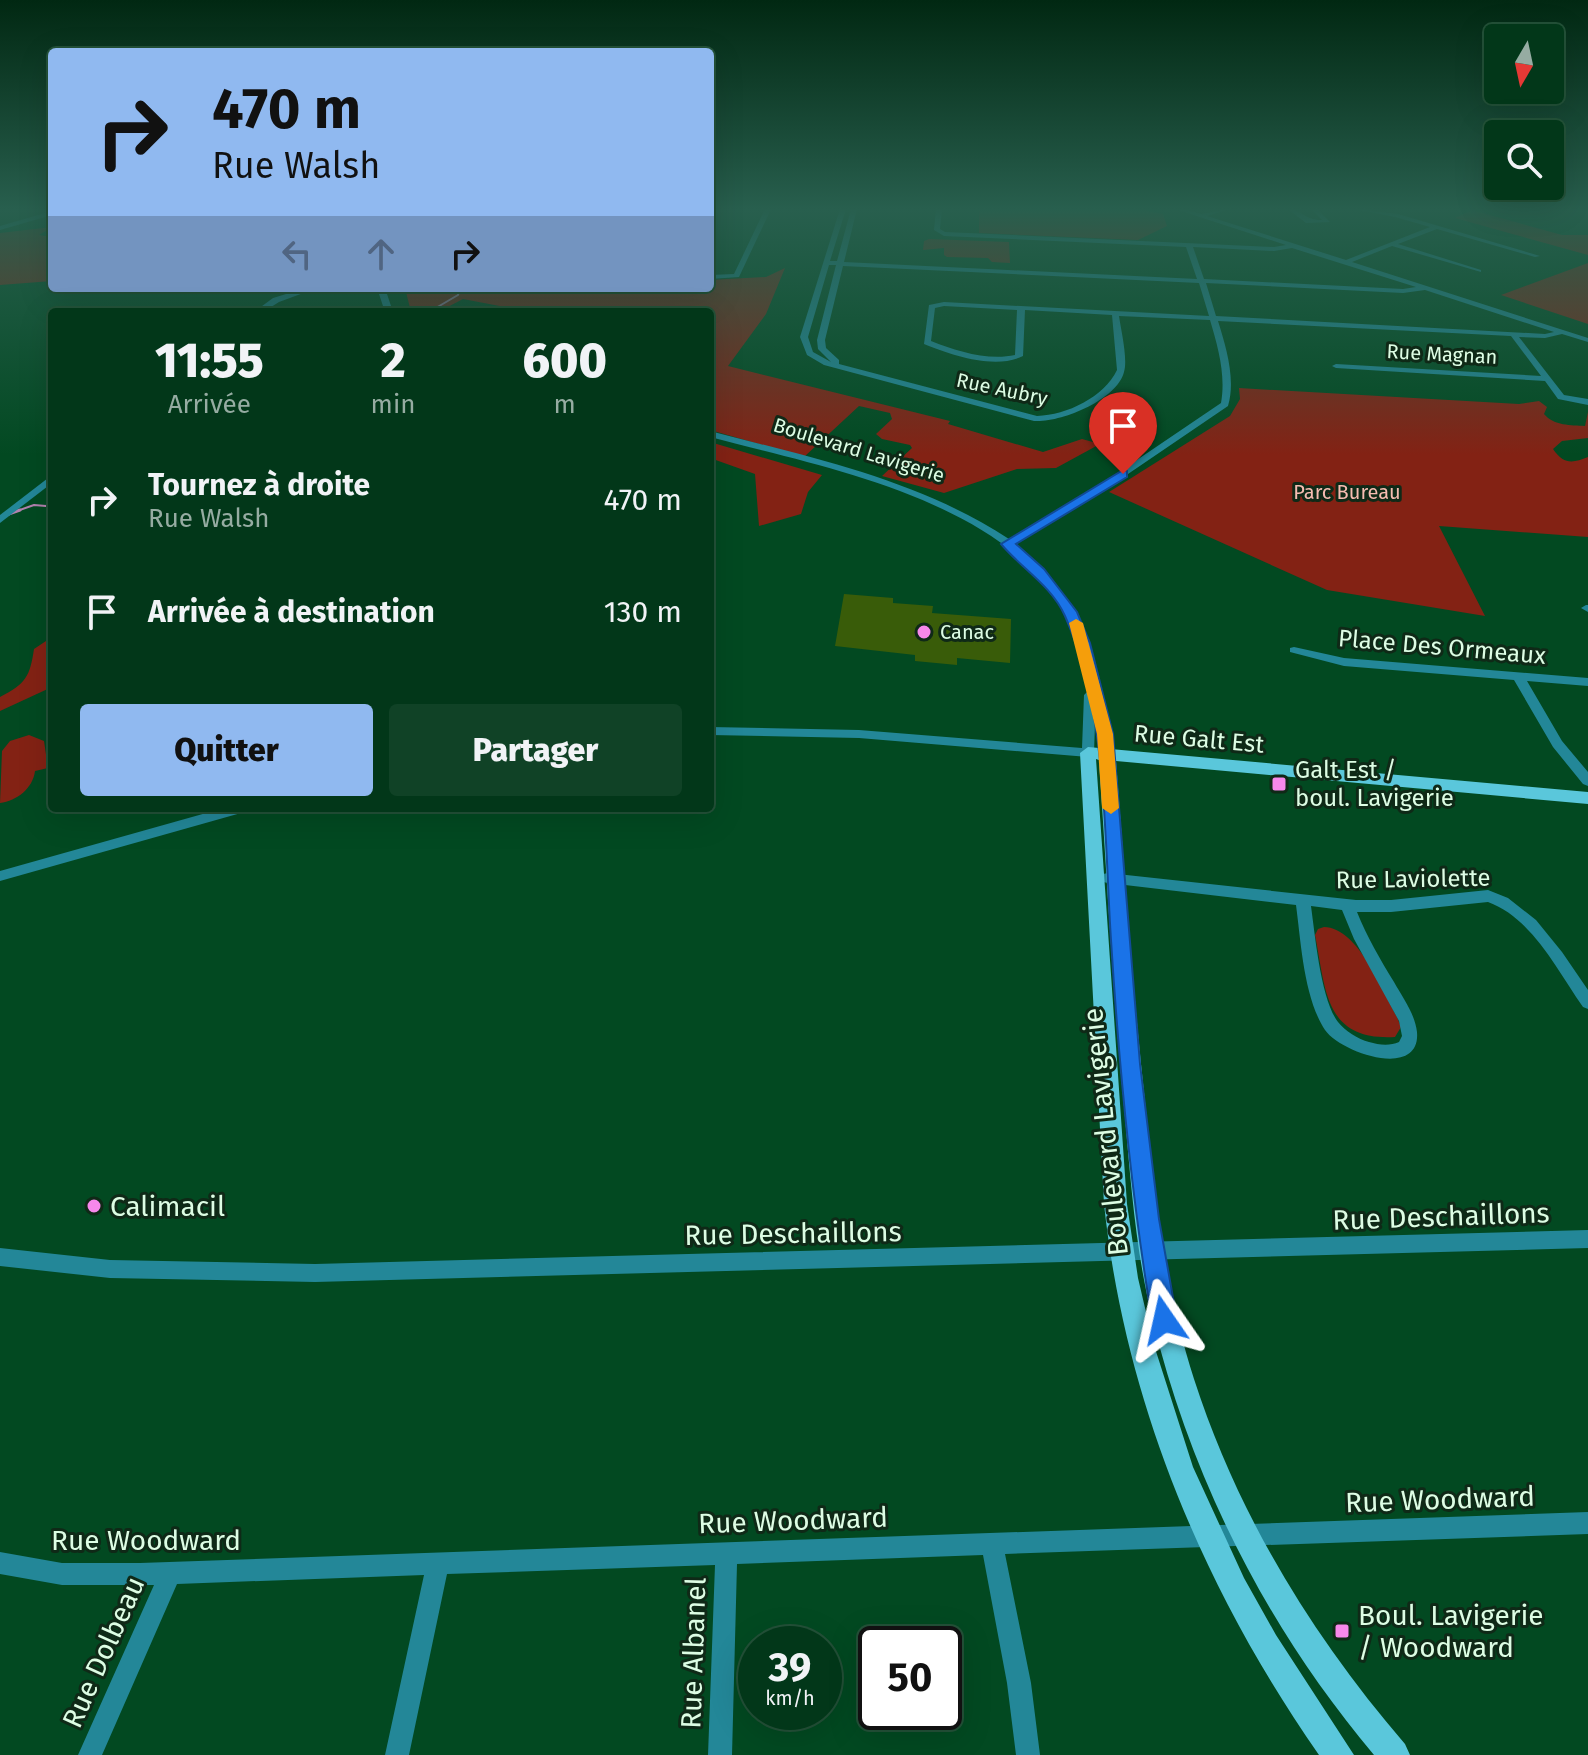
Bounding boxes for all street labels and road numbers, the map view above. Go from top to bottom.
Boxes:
street label: Rue Magnan [1386,339,1498,369]
street label: Rue Aubry [954,368,1050,410]
street label: Boulevard Lavigerie [770,413,948,487]
street label: Place Des Ormeaux [1337,624,1547,670]
street label: Rue Galt Est [1133,719,1266,759]
street label: Rue Laviolette [1335,864,1491,894]
street label: Boulevard Lavigerie [1076,1006,1135,1258]
street label: Rue Deschaillons [1332,1196,1550,1237]
street label: Rue Deschaillons [684,1215,902,1252]
street label: Rue Woodward [1345,1480,1535,1519]
street label: Rue Woodward [698,1501,888,1540]
street label: Rue Woodward [51,1524,241,1557]
street label: Rue Dolbeau [56,1572,151,1733]
street label: Rue Albanel [674,1577,713,1729]

